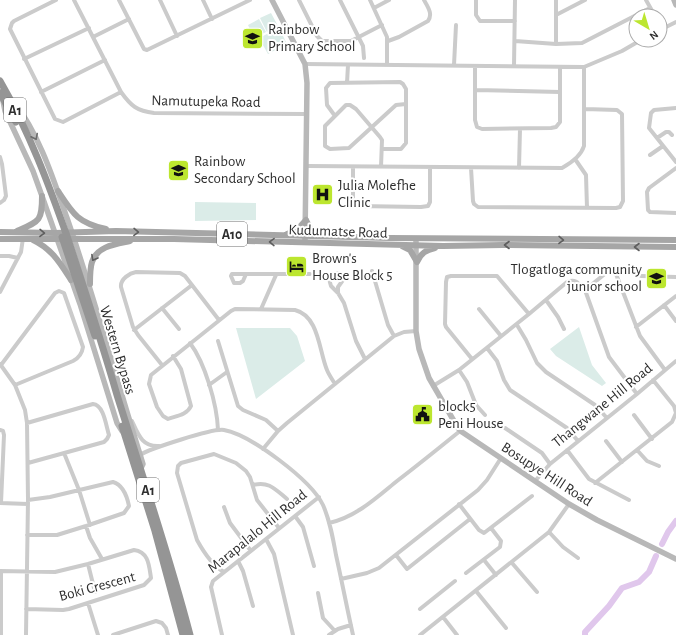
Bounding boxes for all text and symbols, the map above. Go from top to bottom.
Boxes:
north arrow [628,8,668,48]
place label: Rainbow Primary School [268,22,356,54]
school or university icon: Rainbow Primary School [239,25,265,51]
text: N [647,29,660,42]
street label: Namutupeka Road [151,93,261,110]
road number: A1 [4,98,26,122]
one-way arrow [30,133,38,140]
place label: Rainbow Secondary School [194,154,296,186]
school or university icon: Rainbow Secondary School [166,157,192,183]
place label: Julia Molefhe Clinic [338,178,416,210]
hospital icon: Julia Molefhe Clinic [310,181,336,207]
road number: A10 [217,222,247,246]
street label: Kudumatse Road [288,222,388,241]
one-way arrow [133,228,139,236]
one-way arrow [39,229,45,237]
one-way arrow [558,235,564,244]
one-way arrow [269,238,275,246]
one-way arrow [504,241,510,249]
one-way arrow [634,243,640,251]
place label: Brown's House Block 5 [312,251,392,283]
one-way arrow [92,254,99,261]
hotel icon: Brown's House Block 5 [283,254,309,280]
place label: Tlogatloga community junior school [510,262,643,294]
school or university icon: Tlogatloga community junior school [644,265,670,291]
street label: Western Bypass [97,304,138,396]
street label: Thangwane Hill Road [549,360,655,450]
place label: block5 Peni House [438,399,503,431]
public building icon: block5 Peni House [409,402,435,428]
street label: Bosupye Hill Road [499,440,595,509]
road number: A1 [137,478,159,502]
street label: Marapalalo Hill Road [205,487,310,576]
street label: Boki Crescent [57,569,137,604]

